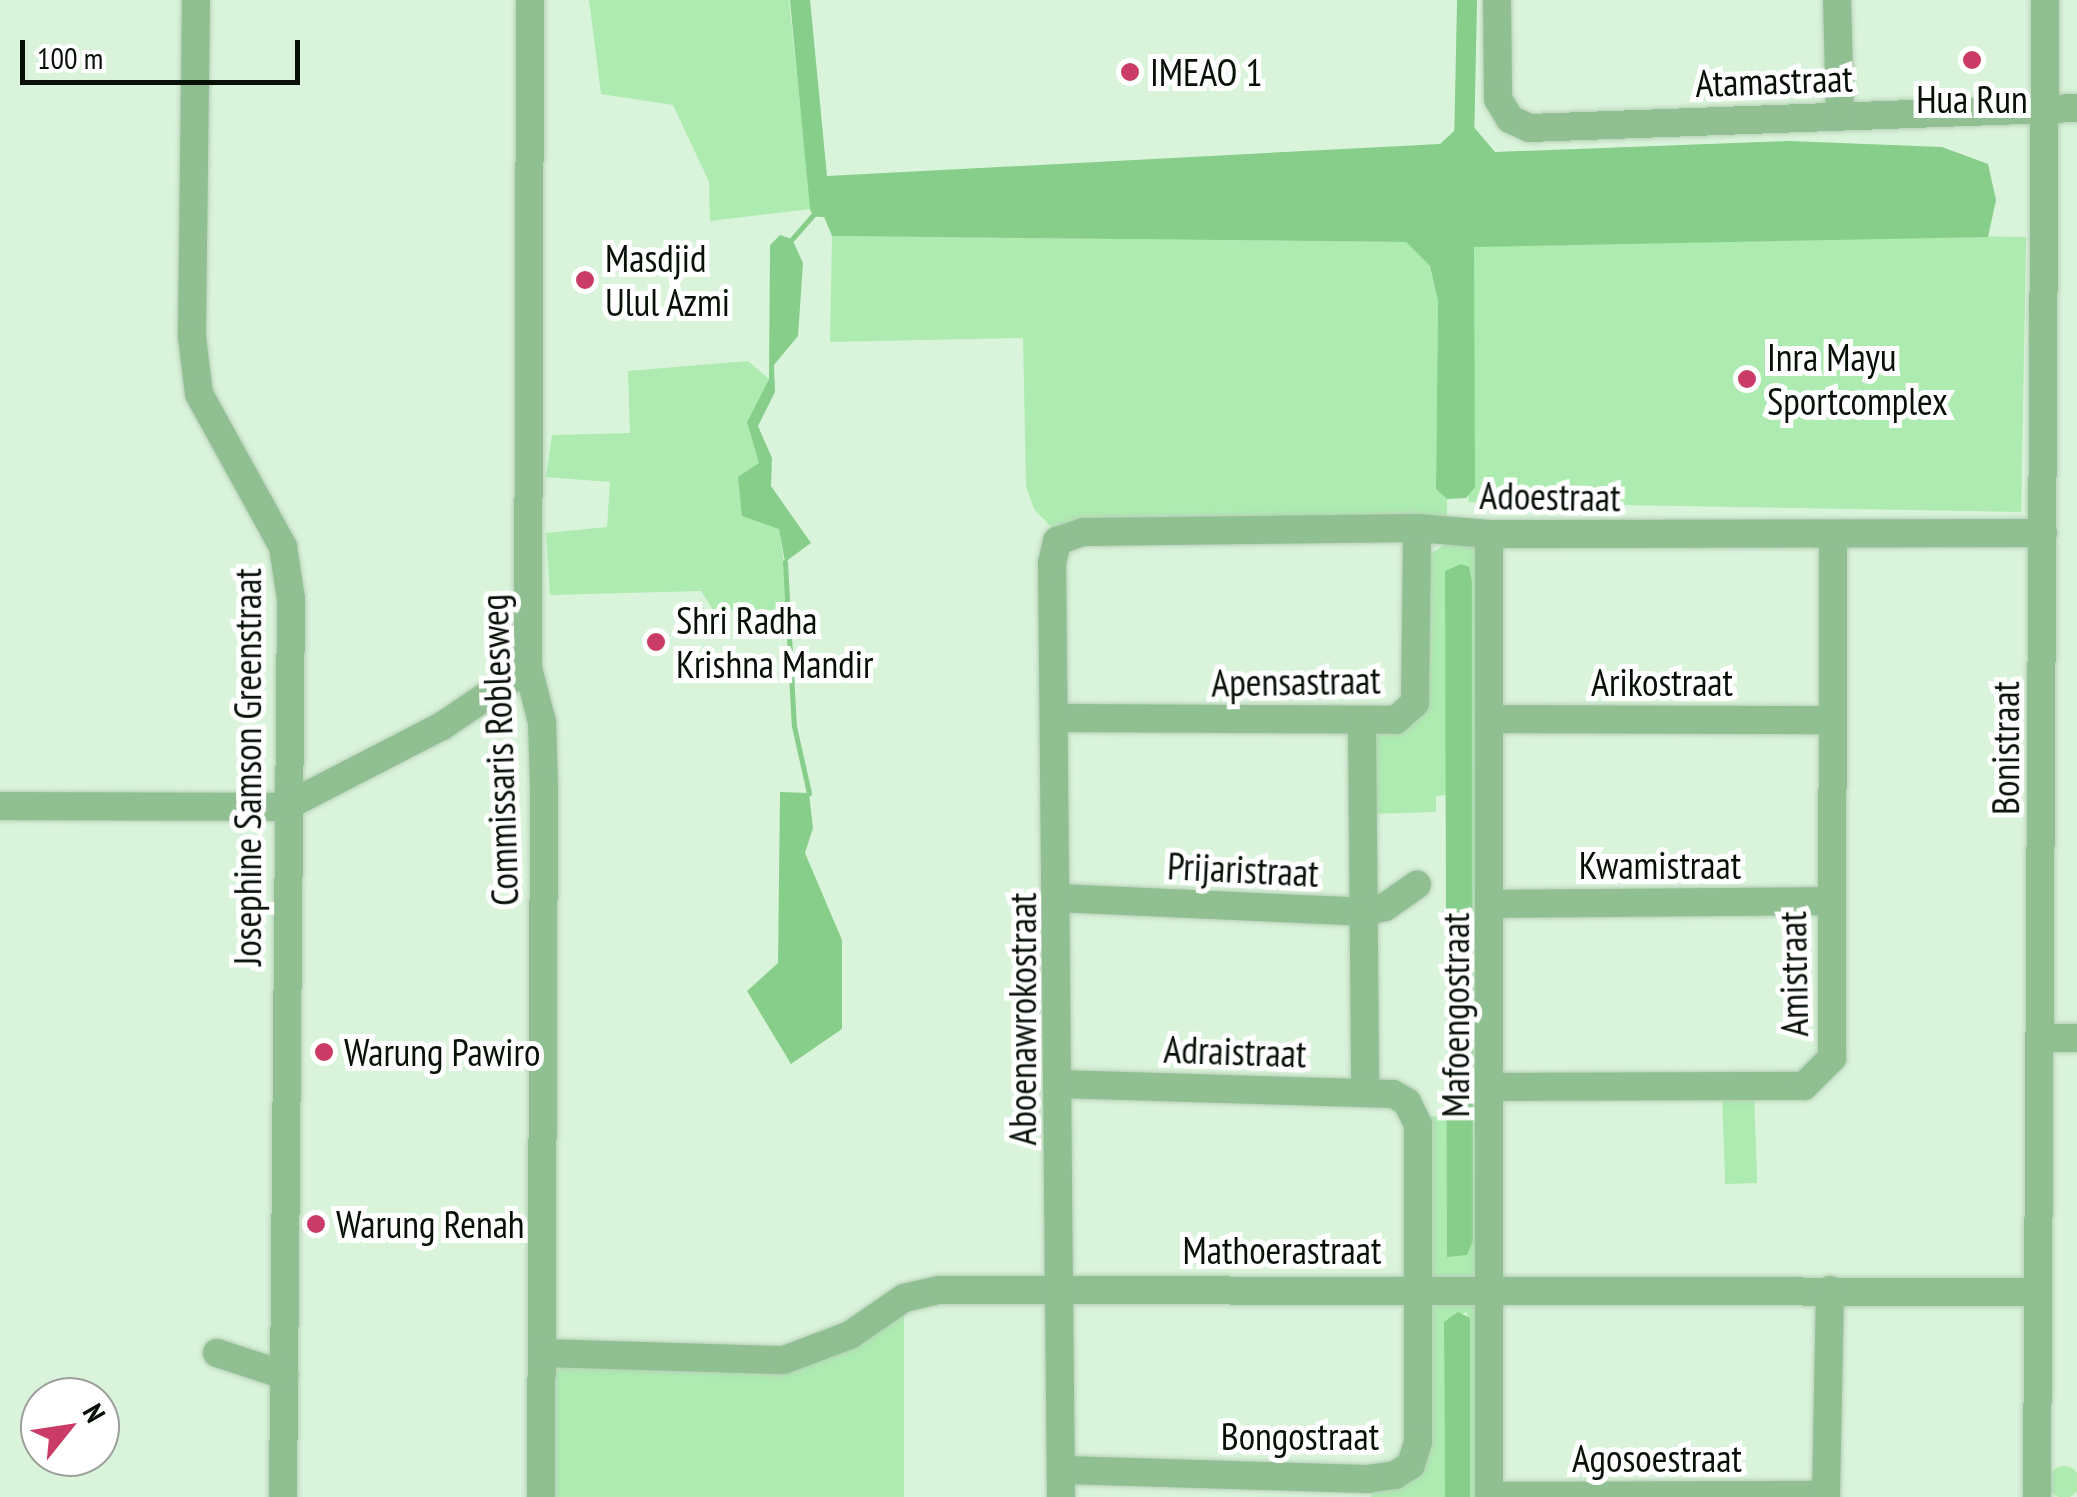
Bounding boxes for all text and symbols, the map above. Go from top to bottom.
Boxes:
scale bar [25,20,305,82]
text: 100 m [37,38,103,77]
place label: IMEAO 1 [1150,49,1263,95]
marker: Hua Run [1961,49,1983,71]
street label: Atamastraat [1694,54,1854,106]
marker: IMEAO 1 [1119,61,1141,83]
place label: Hua Run [1916,76,2028,122]
place label: Masdjid Ulul Azmi [605,235,731,324]
marker: Masdjid Ulul Azmi [574,269,596,291]
place label: Inra Mayu Sportcomplex [1767,334,1948,424]
marker: Inra Mayu Sportcomplex [1736,368,1758,390]
street label: Adoestraat [1479,472,1621,520]
street label: Josephine Samson Greenstraat [224,568,270,966]
street label: Commissaris Roblesweg [471,593,527,907]
place label: Shri Radha Krishna Mandir [676,597,873,686]
marker: Shri Radha Krishna Mandir [645,631,667,653]
street label: Apensastraat [1211,657,1381,705]
street label: Arikostraat [1591,659,1733,705]
street label: Bonistraat [1982,681,2028,815]
street label: Prijaristraat [1166,842,1320,896]
street label: Kwamistraat [1579,842,1741,888]
street label: Aboenawrokostraat [999,892,1045,1146]
street label: Amistraat [1769,911,1817,1037]
street label: Mafoengostraat [1432,912,1478,1118]
street label: Adraistraat [1163,1026,1307,1076]
place label: Warung Pawiro [344,1029,540,1075]
marker: Warung Pawiro [313,1041,335,1063]
place label: Warung Renah [336,1201,525,1247]
marker: Warung Renah [305,1213,327,1235]
street label: Mathoerastraat [1183,1227,1381,1273]
north arrow [20,1377,120,1477]
text: N [75,1397,114,1429]
street label: Bongostraat [1221,1413,1379,1459]
street label: Agosoestraat [1572,1435,1742,1481]

